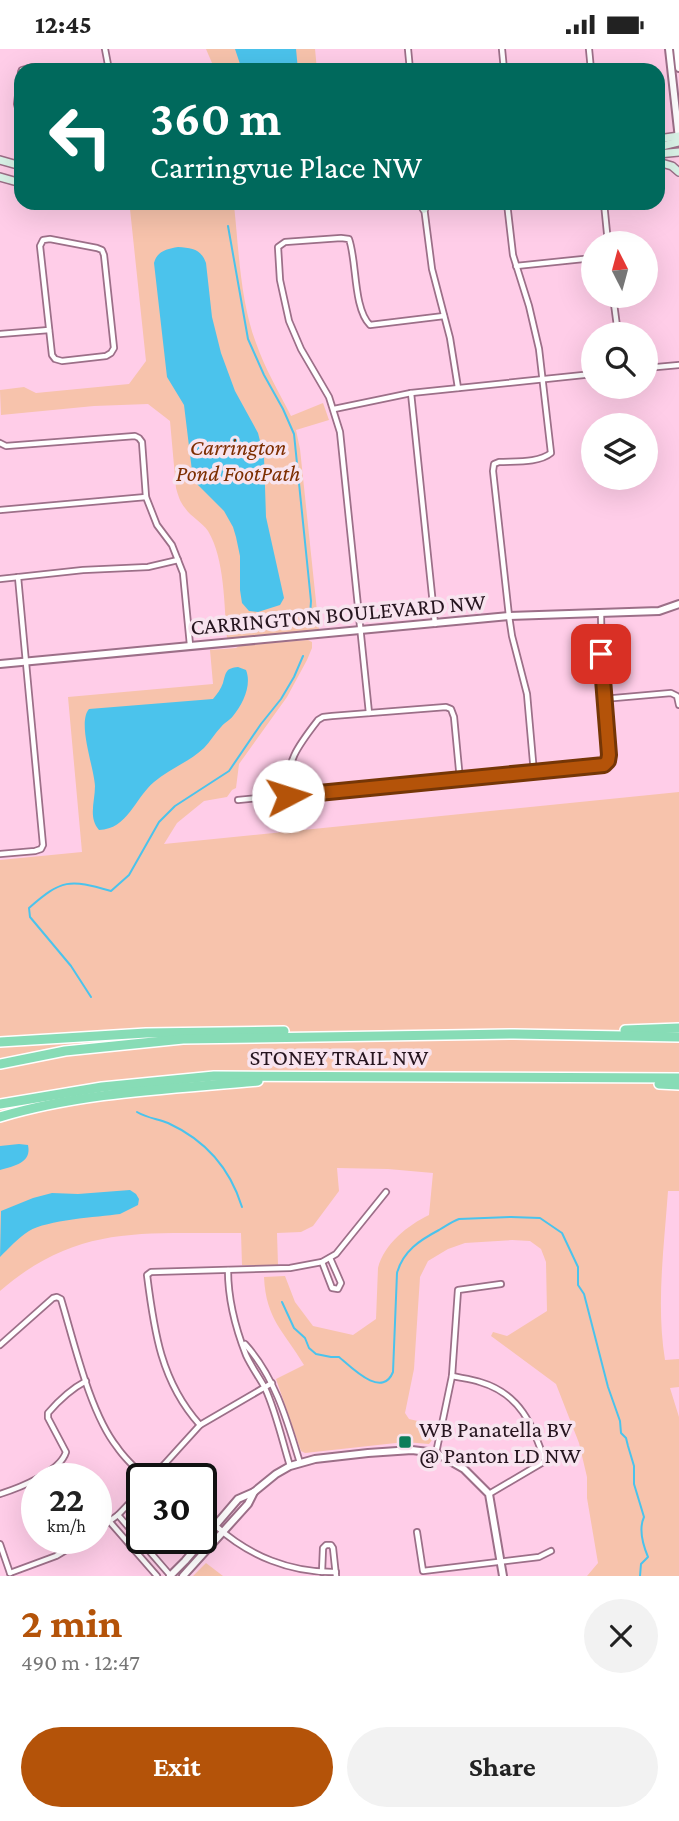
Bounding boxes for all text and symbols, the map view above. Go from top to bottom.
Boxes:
text: 12:45 [35,10,92,39]
icon: left [35,91,126,182]
text: 360 m [150,91,281,146]
text: Carringvue Place NW [150,149,422,185]
north arrow [581,231,658,308]
map controls [581,231,658,490]
button: search [581,322,658,399]
button: layers [581,413,658,490]
park label: Carrington Pond FootPath [176,434,300,486]
street label: CARRINGTON BOULEVARD NW [189,588,488,640]
pin [571,624,631,684]
icon: arrive [582,635,620,673]
position arrow [251,759,325,833]
street label: STONEY TRAIL NW [250,1044,429,1070]
place label: WB Panatella BV @ Panton LD NW [419,1416,582,1468]
marker: WB Panatella BV @ Panton LD NW [397,1434,413,1450]
speed limit sign: 30 [126,1463,217,1554]
text: 22 [49,1480,84,1519]
text: km/h [47,1516,86,1536]
text: 2 min [21,1599,122,1646]
button: close [584,1599,658,1673]
text: 490 m · 12:47 [21,1649,140,1675]
button: Exit [21,1727,333,1807]
button: Share [347,1727,658,1807]

